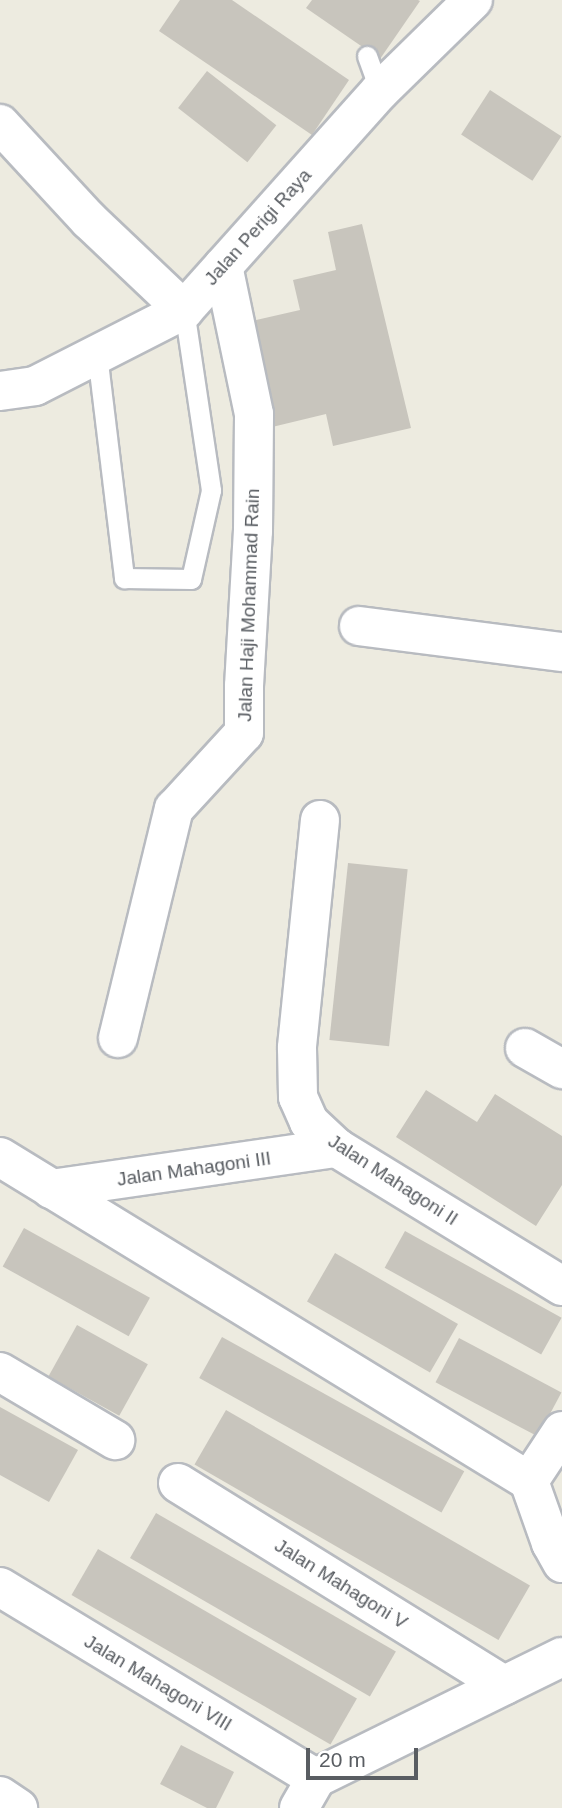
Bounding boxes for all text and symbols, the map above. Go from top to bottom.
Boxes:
street label: Jalan Perigi Raya [200,164,316,290]
street label: Jalan Haji Mohammad Rain [234,488,264,722]
street label: Jalan Mahagoni II [324,1130,462,1230]
street label: Jalan Mahagoni III [116,1147,272,1191]
street label: Jalan Mahagoni V [270,1534,412,1634]
street label: Jalan Mahagoni VIII [80,1630,236,1736]
scale bar [310,1734,422,1778]
text: 20 m [319,1748,366,1771]

